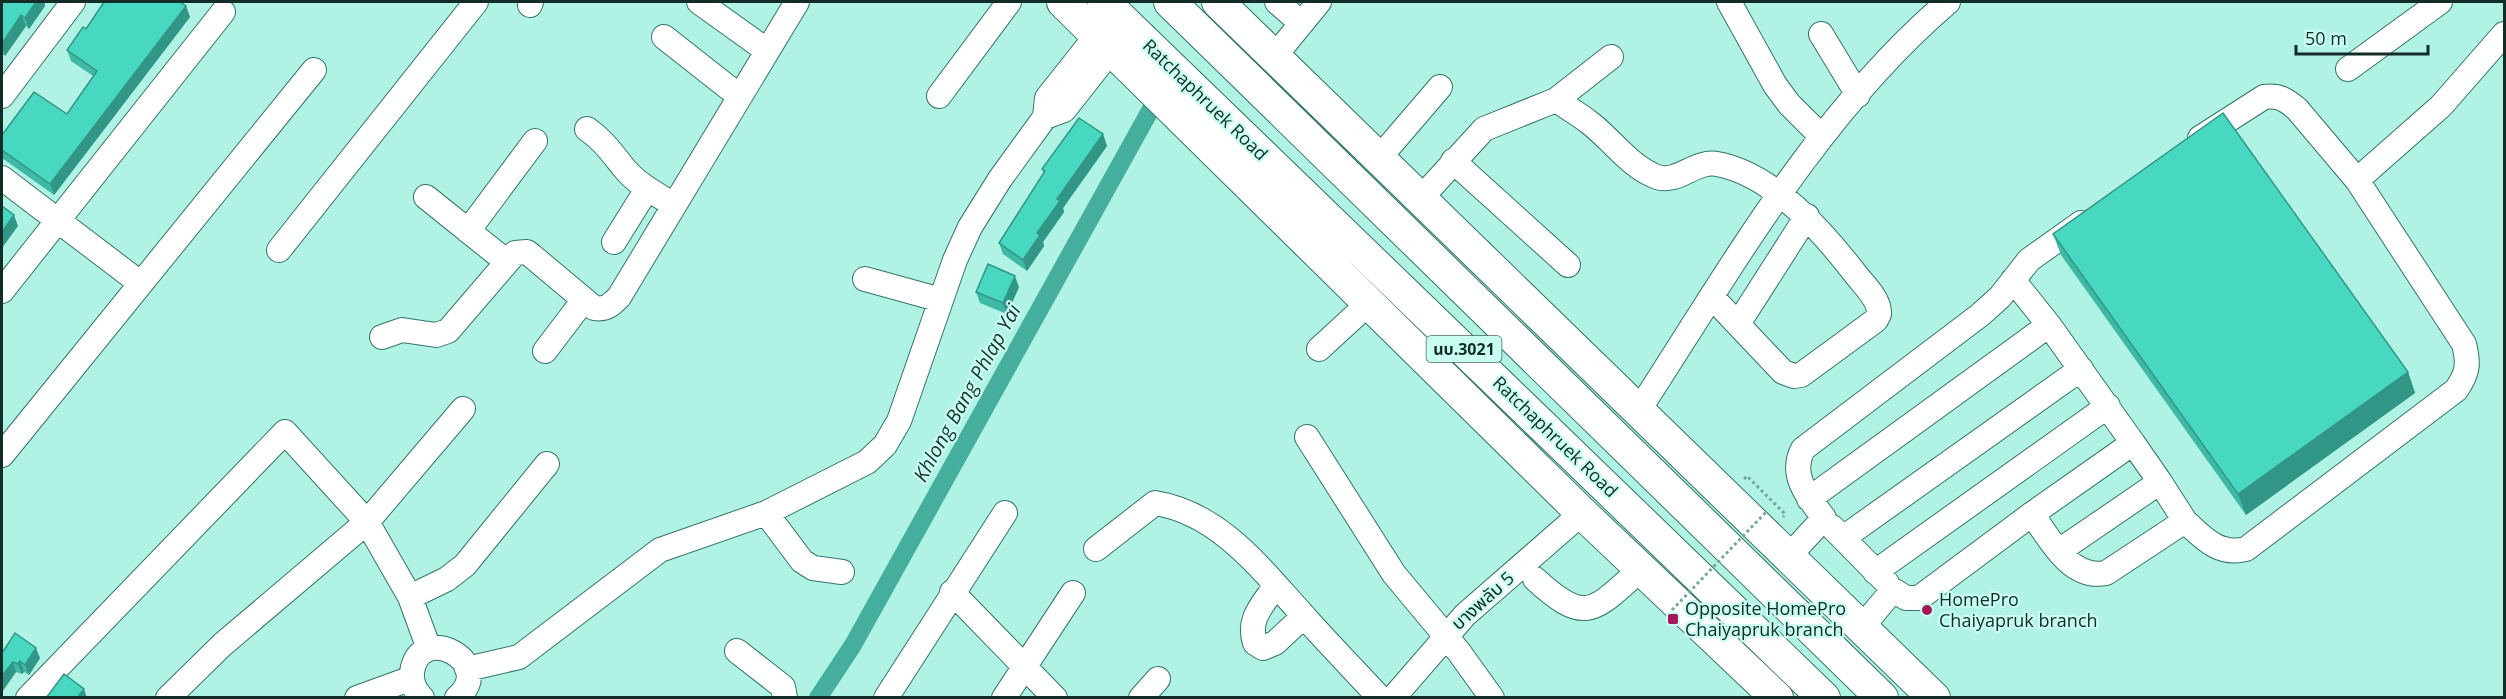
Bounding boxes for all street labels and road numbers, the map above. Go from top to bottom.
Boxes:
street label: Ratchaphruek Road [1138,33,1273,165]
road number: นบ.3021 [1426,336,1502,362]
street label: Ratchaphruek Road [1488,370,1623,502]
street label: บางพลับ 5 [1446,566,1519,635]

